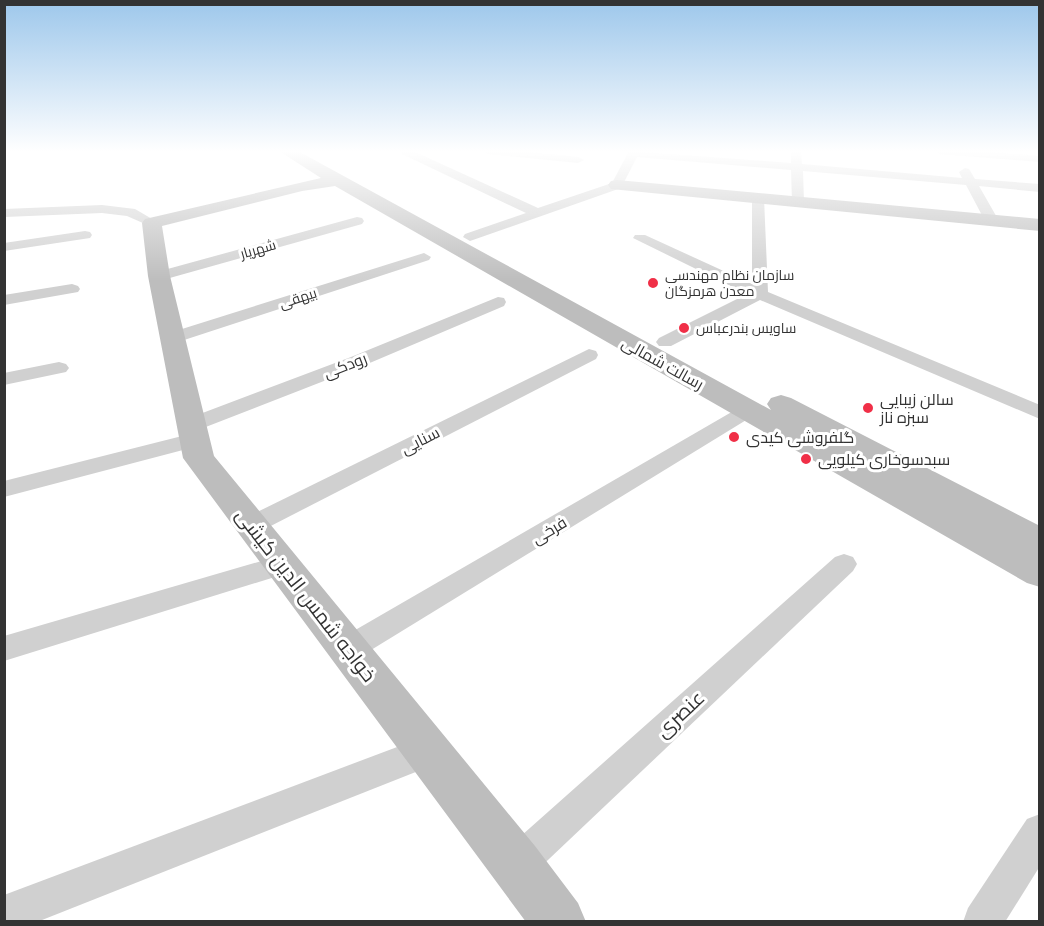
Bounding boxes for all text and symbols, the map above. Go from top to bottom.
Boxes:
street label: شهریار [238,237,278,264]
place label: سازمان نظام مهندسی معدن هرمزگان [665,268,794,301]
marker: سازمان نظام مهندسی معدن هرمزگان [646,276,660,290]
street label: بیهقی [278,285,319,313]
marker: ساویس بندرعباس [677,321,691,335]
place label: ساویس بندرعباس [696,321,796,338]
street label: رسالت شمالی [618,334,707,395]
street label: رودکی [321,350,370,384]
place label: سالن زیبایی سبزه ناز [879,391,954,429]
marker: سالن زیبایی سبزه ناز [861,401,875,415]
street label: سنایی [398,424,444,460]
place label: گلفروشی کیدی [746,429,854,449]
marker: گلفروشی کیدی [727,430,741,444]
place label: سبدسوخاری کیلویی [818,451,950,471]
marker: سبدسوخاری کیلویی [799,452,813,466]
street label: خواجه شمس الدين كيشی [228,504,381,689]
street label: فرخی [529,513,571,550]
street label: عنصری [651,686,711,745]

